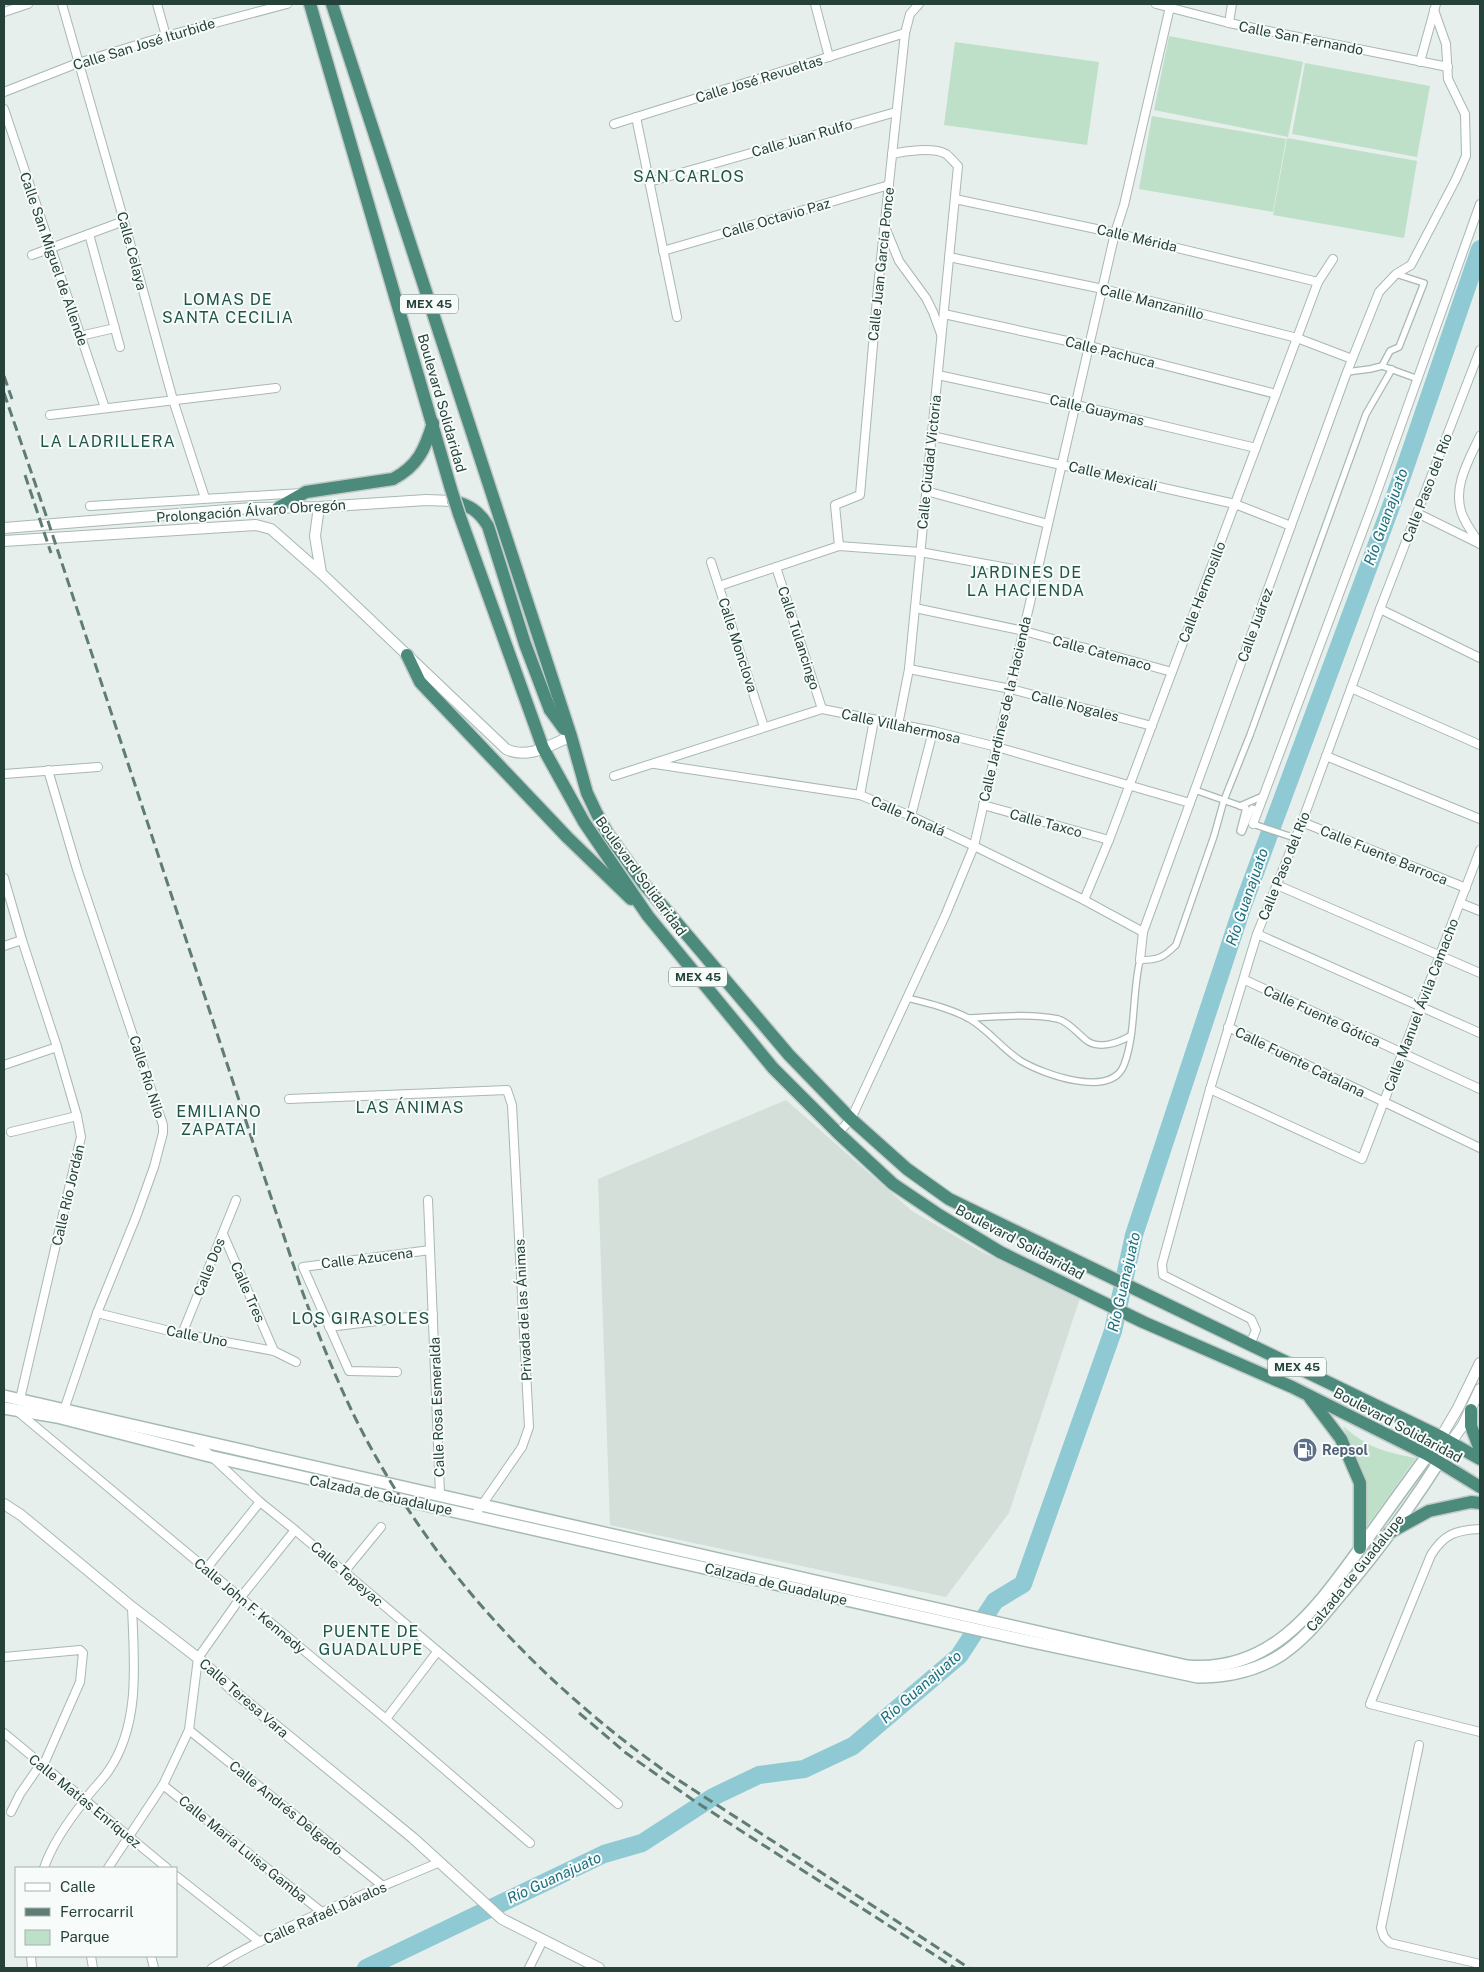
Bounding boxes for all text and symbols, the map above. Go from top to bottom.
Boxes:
street label: Calle San José Iturbide [71,15,217,73]
street label: Calle San Fernando [1237,18,1365,58]
street label: Calle José Revueltas [694,52,824,106]
street label: Calle Juan Rulfo [750,116,854,160]
district label: SAN CARLOS [633,167,745,186]
street label: Calle San Miguel de Allende [17,170,91,348]
street label: Calle Juan García Ponce [865,186,897,342]
street label: Calle Octavio Paz [720,195,832,241]
street label: Calle Celaya [114,210,150,292]
street label: Calle Mérida [1095,221,1179,255]
street label: Calle Manzanillo [1098,281,1206,323]
district label: LOMAS DE SANTA CECILIA [162,290,294,327]
road number: MEX 45 [400,294,458,314]
street label: Boulevard Solidaridad [415,332,469,474]
street label: Calle Pachuca [1063,333,1157,371]
street label: Calle Guaymas [1048,391,1146,429]
street label: Calle Ciudad Victoria [914,394,944,530]
street label: Calle Paso del Río [1399,431,1455,545]
district label: LA LADRILLERA [40,432,176,451]
street label: Calle Mexicali [1067,458,1159,494]
water label: Río Guanajuato [1360,466,1411,568]
street label: Prolongación Álvaro Obregón [156,495,346,526]
street label: Calle Hermosillo [1175,539,1229,645]
district label: JARDINES DE LA HACIENDA [967,563,1085,600]
street label: Calle Tulancingo [775,584,823,692]
street label: Calle Juárez [1234,586,1276,664]
street label: Calle Monclova [715,596,761,694]
street label: Calle Jardines de la Hacienda [976,615,1034,803]
street label: Calle Catemaco [1051,632,1153,674]
street label: Calle Nogales [1029,687,1121,725]
street label: Calle Villahermosa [840,706,962,746]
street label: Calle Tonalá [868,793,948,839]
street label: Calle Taxco [1008,806,1084,840]
street label: Calle Paso del Río [1255,809,1313,923]
street label: Boulevard Solidaridad [592,813,690,939]
street label: Calle Fuente Barroca [1318,822,1450,888]
water label: Río Guanajuato [1222,846,1271,948]
street label: Calle Manuel Ávila Camacho [1380,916,1461,1094]
road number: MEX 45 [669,968,727,986]
street label: Calle Fuente Gótica [1261,982,1383,1050]
street label: Calle Fuente Catalana [1232,1024,1368,1100]
street label: Calle Río Nilo [126,1033,168,1121]
district label: LAS ÁNIMAS [355,1097,465,1117]
district label: EMILIANO ZAPATA I [176,1102,262,1139]
street label: Calle Río Jordán [49,1143,87,1247]
street label: Boulevard Solidaridad [953,1201,1087,1283]
water label: Río Guanajuato [1104,1230,1143,1333]
street label: Calle Dos [190,1236,228,1298]
street label: Privada de las Ánimas [510,1239,535,1381]
street label: Calle Azucena [320,1244,414,1272]
street label: Calle Tres [228,1259,268,1325]
district label: LOS GIRASOLES [292,1309,430,1328]
street label: Calle Uno [165,1322,229,1350]
street label: Calle Rosa Esmeralda [427,1337,447,1477]
road number: MEX 45 [1268,1358,1326,1376]
street label: Boulevard Solidaridad [1331,1384,1465,1466]
fuel station icon: Repsol [1292,1437,1318,1463]
place label: Repsol [1322,1442,1368,1458]
street label: Calzada de Guadalupe [308,1472,454,1518]
street label: Calzada de Guadalupe [1303,1511,1407,1635]
street label: Calle Tepeyac [308,1538,386,1610]
street label: Calle John F. Kennedy [191,1555,309,1658]
street label: Calzada de Guadalupe [703,1560,849,1608]
district label: PUENTE DE GUADALUPE [319,1622,423,1659]
water label: Río Guanajuato [877,1647,965,1726]
street label: Calle Teresa Vara [196,1655,292,1741]
street label: Calle Matías Enríquez [26,1751,144,1851]
street label: Calle Andrés Delgado [226,1757,346,1859]
street label: Calle María Luisa Gamba [176,1792,310,1906]
water label: Río Guanajuato [504,1848,604,1907]
legend [15,1867,178,1957]
text: Calle [60,1878,96,1895]
street label: Calle Rafaél Dávalos [261,1879,389,1947]
text: Ferrocarril [60,1903,134,1920]
text: Parque [60,1928,110,1945]

